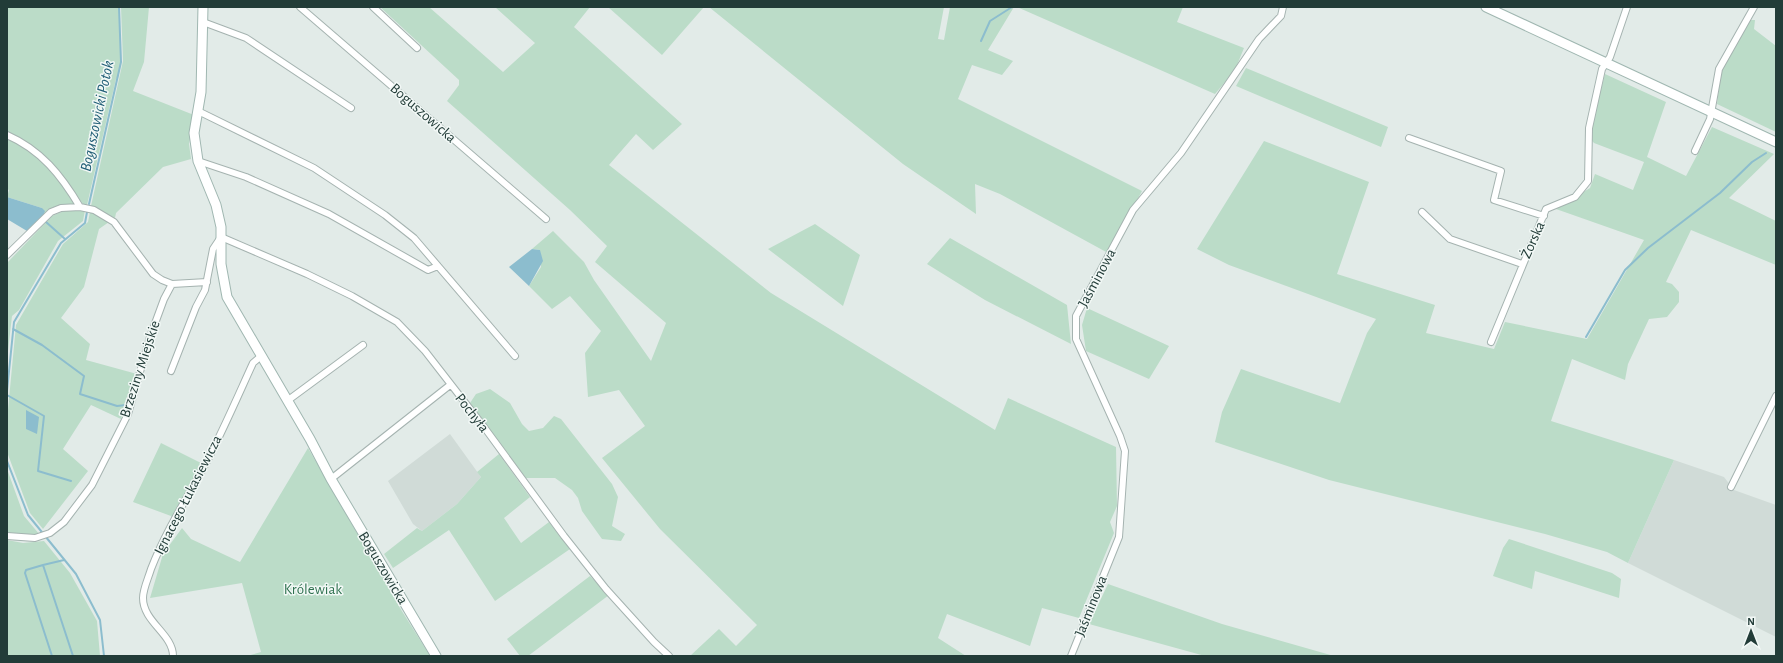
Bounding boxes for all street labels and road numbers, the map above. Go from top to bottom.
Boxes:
street label: Boguszowicka [387,80,459,146]
street label: Żorska [1516,218,1548,261]
street label: Jaśminowa [1075,246,1119,310]
street label: Brzeziny Miejskie [117,319,163,419]
street label: Pochyła [452,391,492,435]
street label: Ignacego Łukasiewicza [151,433,225,557]
street label: Boguszowicka [355,529,411,607]
street label: Jaśminowa [1072,573,1110,639]

